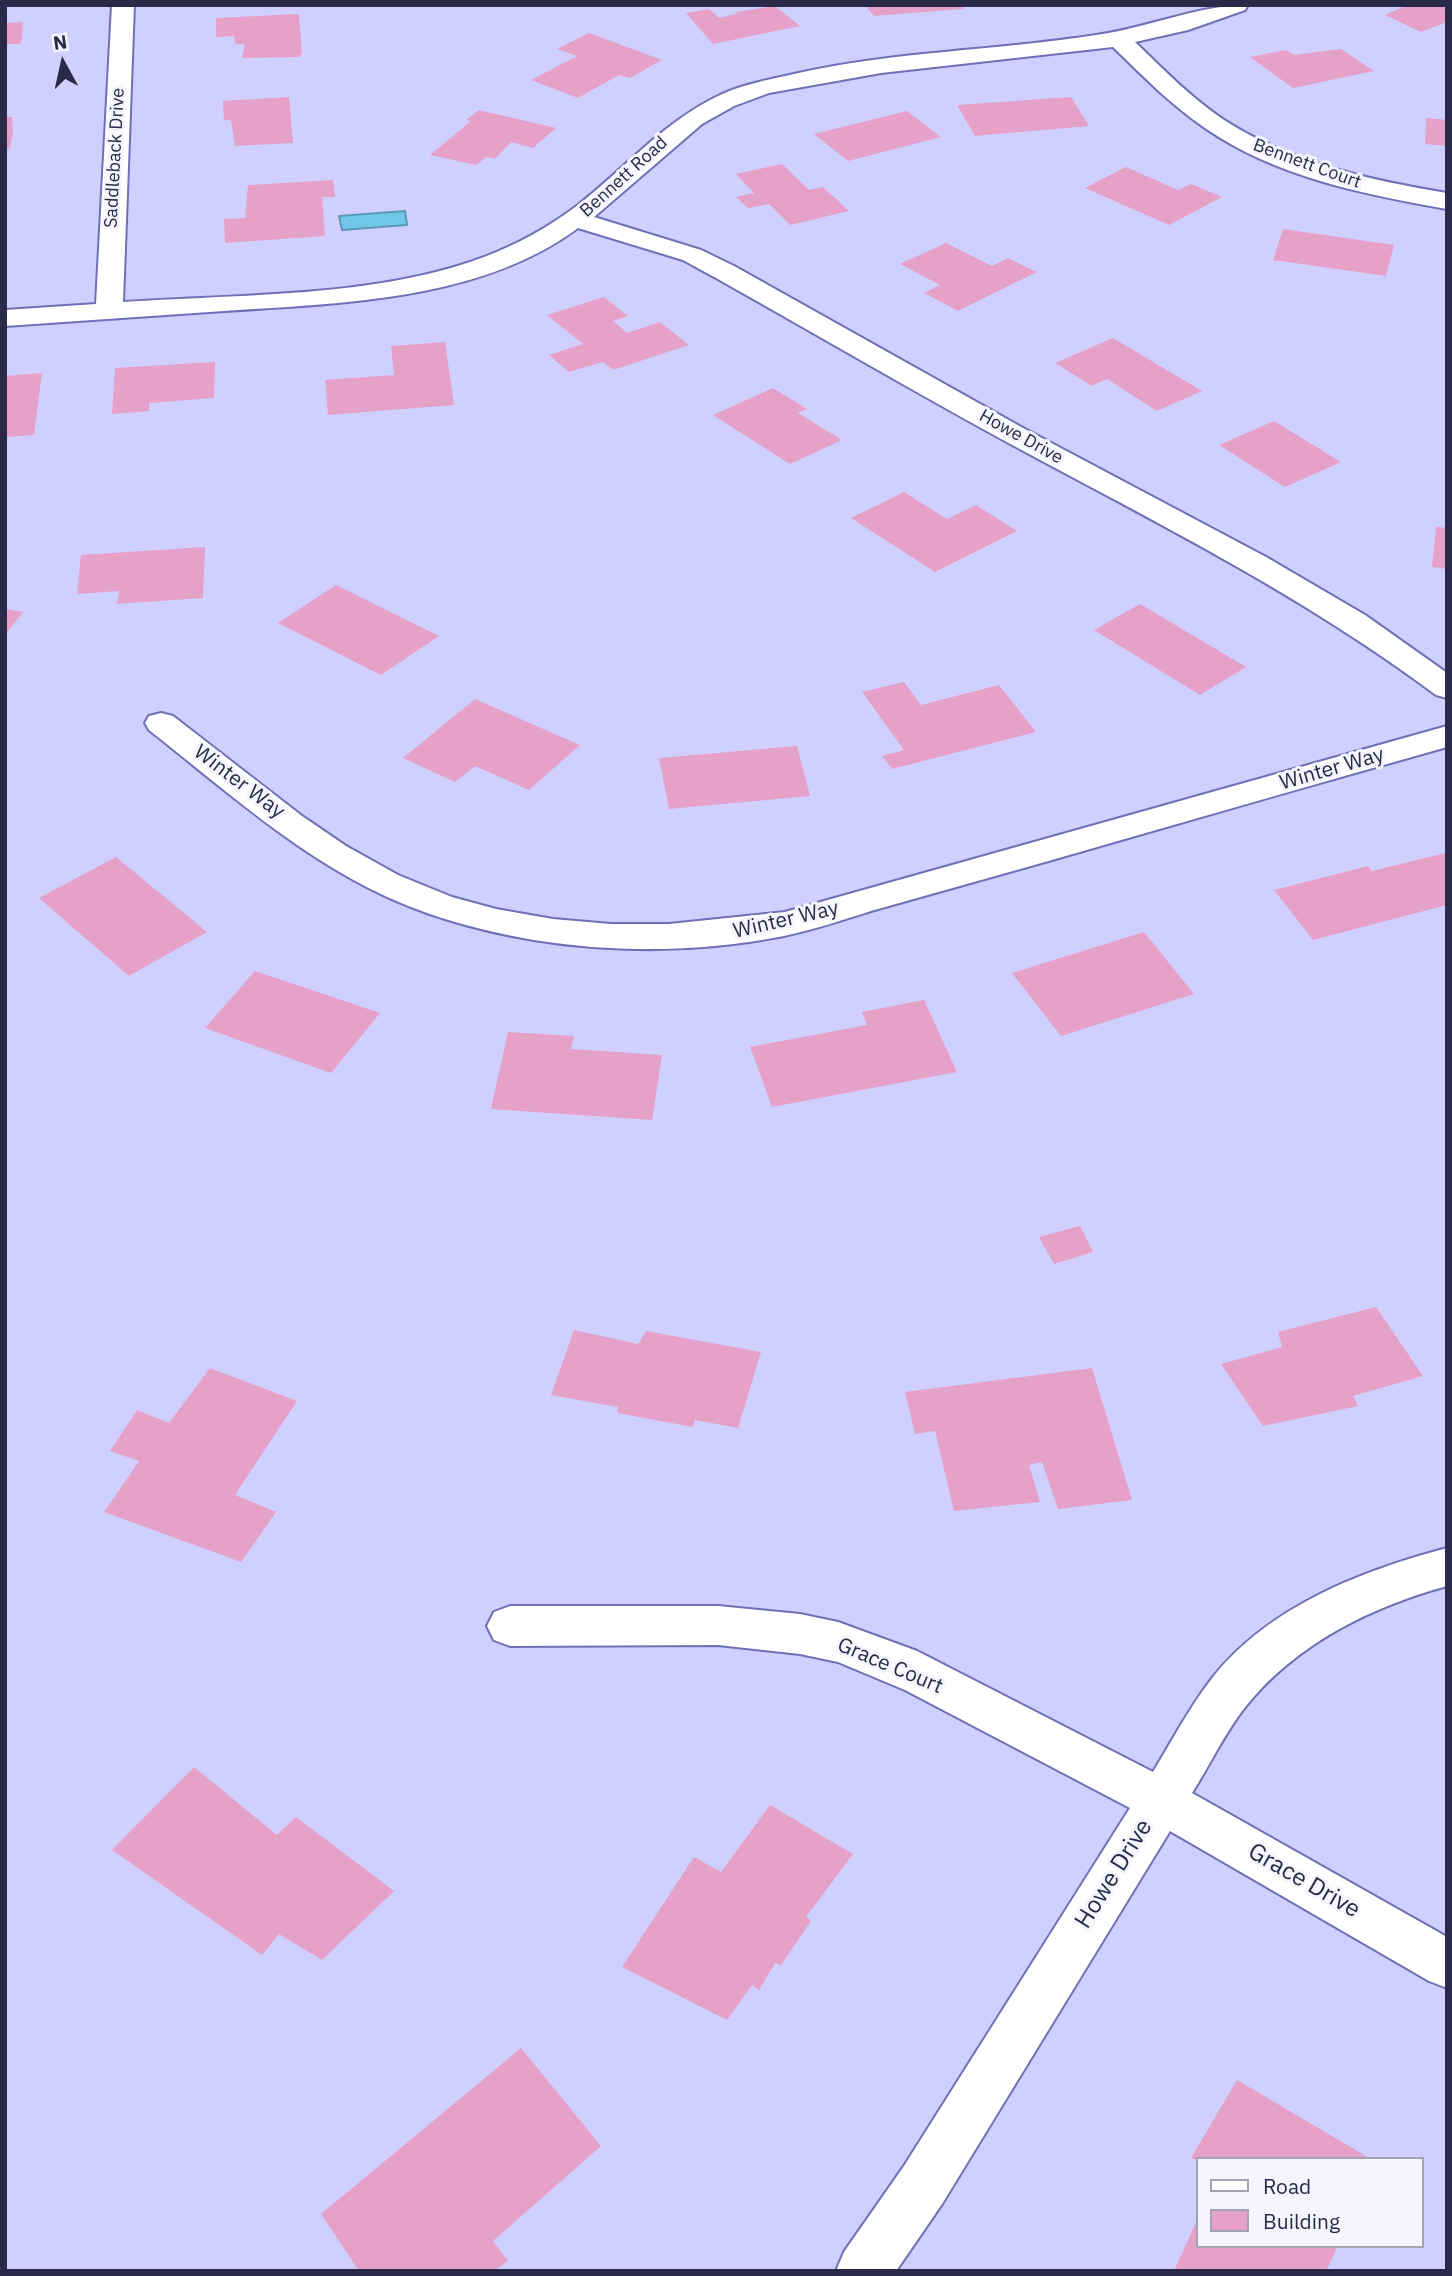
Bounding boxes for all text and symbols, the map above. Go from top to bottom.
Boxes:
north arrow [28,28,98,98]
text: N [52,29,69,55]
street label: Saddleback Drive [101,87,129,229]
street label: Bennett Road [576,132,672,222]
street label: Bennett Court [1250,134,1364,194]
street label: Howe Drive [975,405,1067,469]
street label: Winter Way [189,740,289,824]
street label: Winter Way [1277,742,1387,796]
street label: Winter Way [731,896,841,944]
street label: Grace Court [833,1632,947,1700]
street label: Howe Drive [1069,1814,1159,1934]
street label: Grace Drive [1243,1837,1365,1925]
legend [1196,2157,1424,2248]
text: Road [1263,2172,1311,2200]
text: Building [1263,2207,1340,2235]

